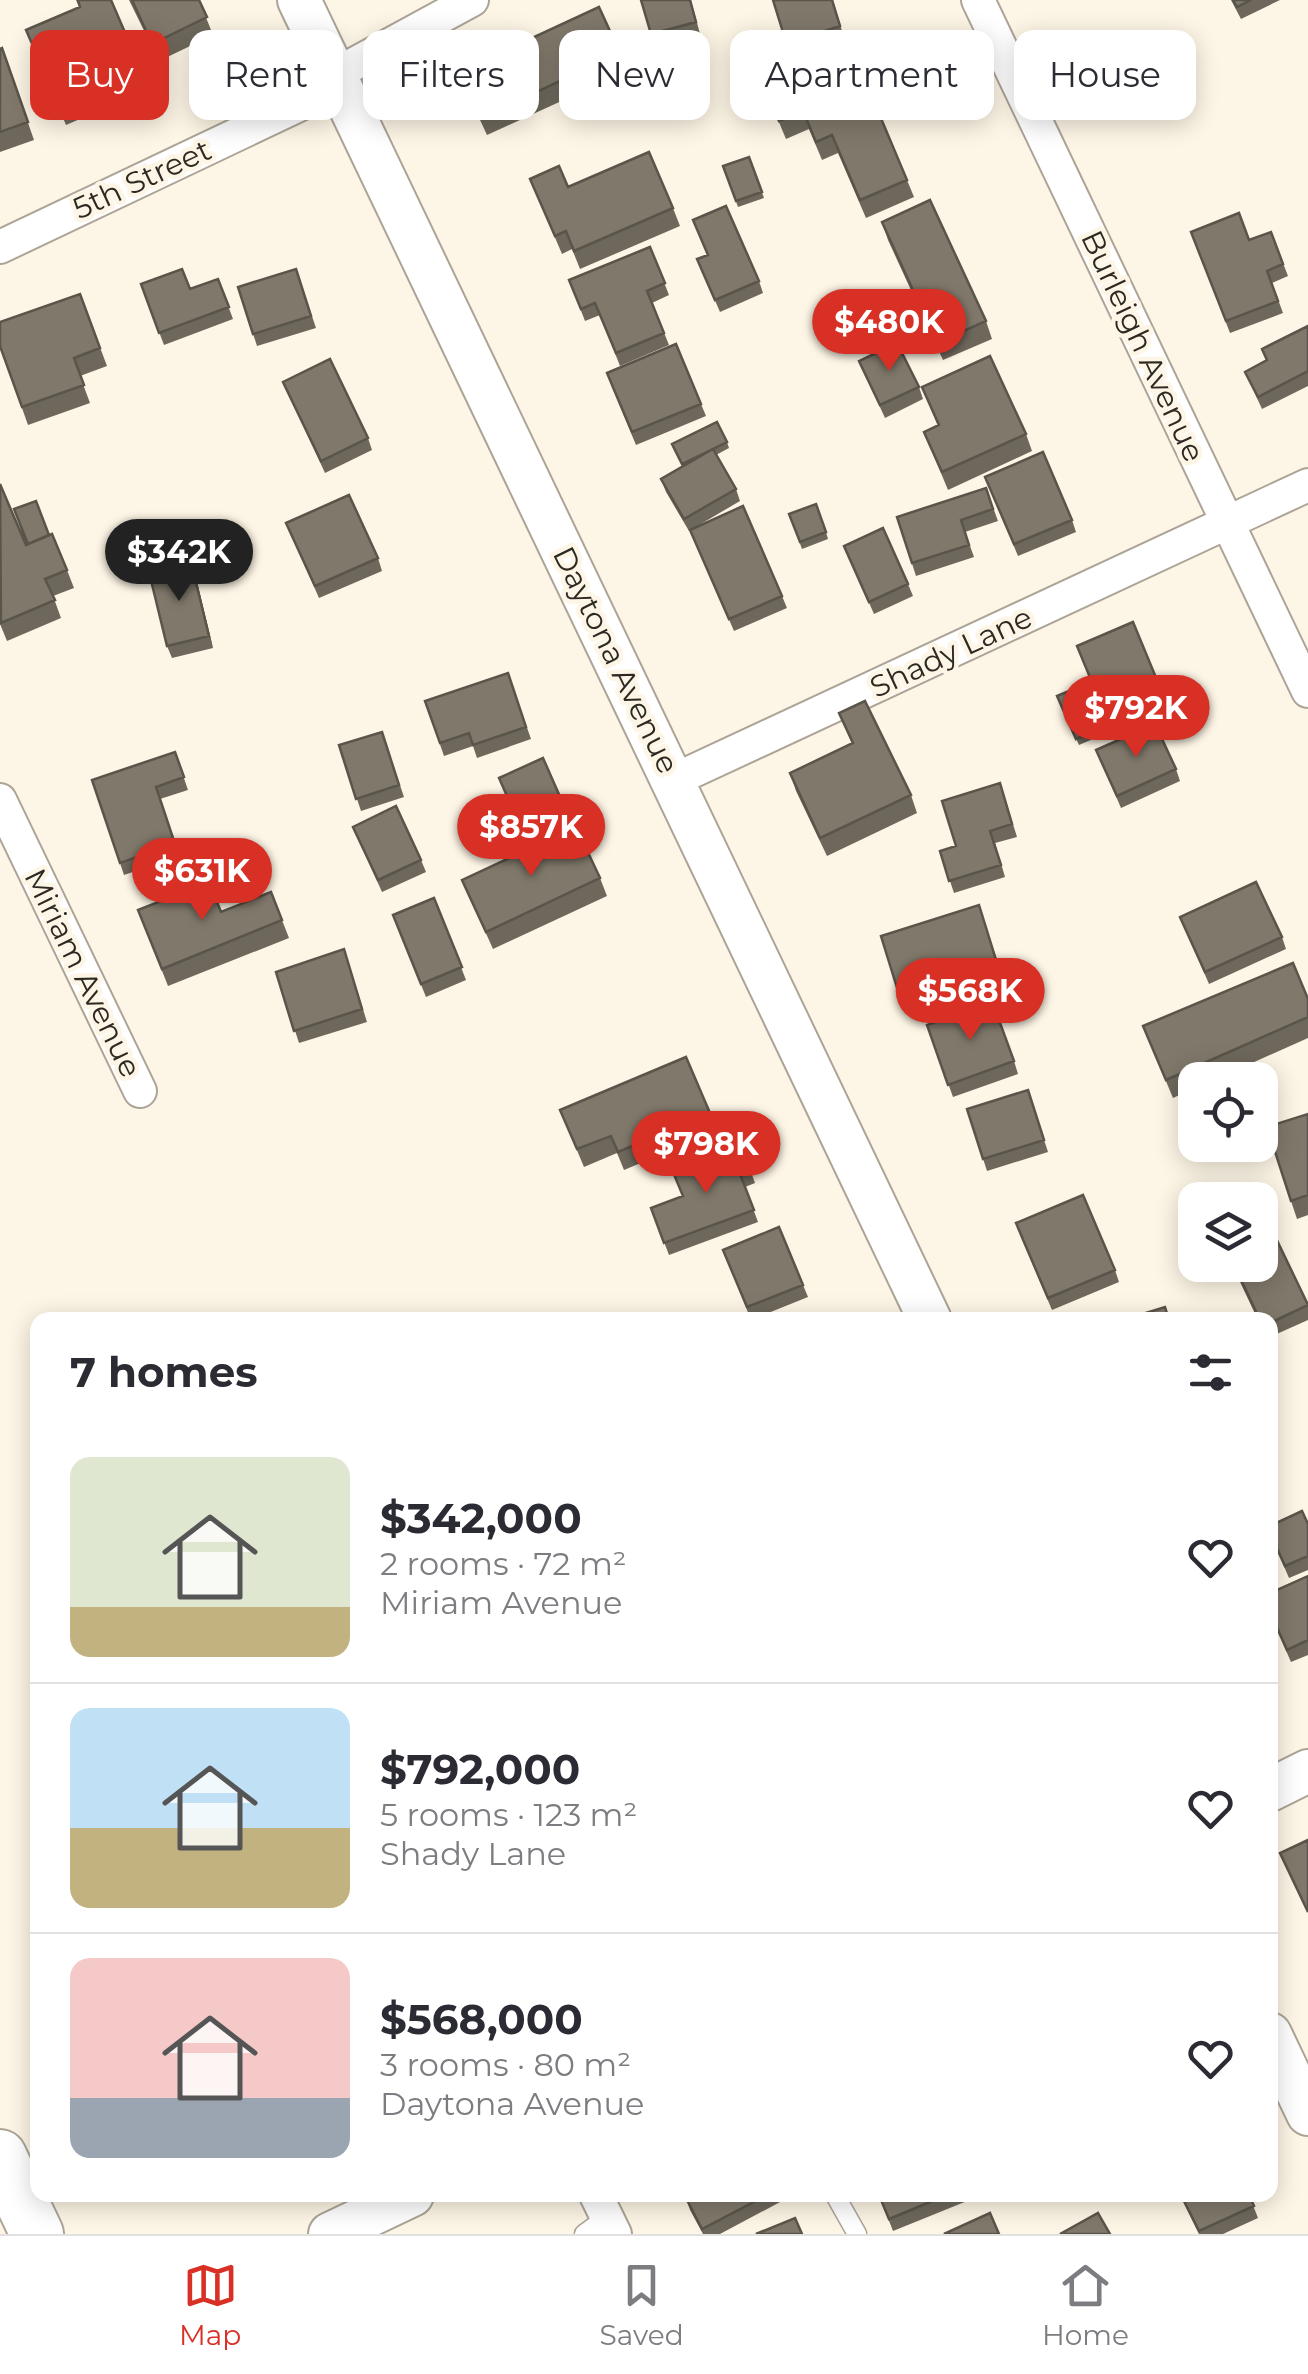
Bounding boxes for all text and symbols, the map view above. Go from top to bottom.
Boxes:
chip: Buy [30,30,169,120]
chip: Rent [189,30,343,120]
chip: Filters [363,30,539,120]
chip: New [559,30,710,120]
chip: Apartment [730,30,994,120]
chip: House [1014,30,1196,120]
street label: 5th Street [67,131,217,227]
street label: Burleigh Avenue [1073,225,1213,467]
pin: $480K [819,289,959,374]
text: $480K [834,302,944,341]
pin: $342K [109,519,249,604]
text: $342K [127,532,231,571]
street label: Daytona Avenue [545,541,687,779]
street label: Shady Lane [864,598,1038,706]
pin: $792K [1066,675,1206,760]
text: $792K [1085,688,1187,727]
pin: $857K [461,794,601,879]
text: $857K [479,807,583,846]
pin: $631K [132,838,272,923]
text: $631K [154,851,250,890]
street label: Miriam Avenue [17,863,149,1083]
pin: $568K [900,958,1040,1043]
text: $568K [918,971,1022,1010]
map controls [1178,1062,1278,1282]
button: locate [1178,1062,1278,1162]
pin: $798K [636,1111,776,1196]
text: $798K [653,1124,759,1163]
button: layers [1178,1182,1278,1282]
icon: filters [1183,1345,1238,1400]
text: 7 homes [70,1346,258,1398]
text: $342,000 [380,1492,582,1544]
icon: home [150,1497,270,1617]
icon: heart [1183,1530,1238,1585]
text: 2 rooms · 72 m² [380,1544,627,1583]
text: Miriam Avenue [380,1583,622,1622]
text: $792,000 [380,1743,580,1795]
icon: home [150,1748,270,1868]
icon: heart [1183,1781,1238,1836]
text: 5 rooms · 123 m² [380,1795,637,1834]
text: Shady Lane [380,1834,566,1873]
text: $568,000 [380,1993,583,2045]
icon: home [150,1998,270,2118]
icon: heart [1183,2031,1238,2086]
text: 3 rooms · 80 m² [380,2045,631,2084]
text: Daytona Avenue [380,2084,644,2123]
tab: Map [179,2258,241,2352]
tab: Saved [600,2258,684,2352]
tab: Home [1042,2258,1129,2352]

